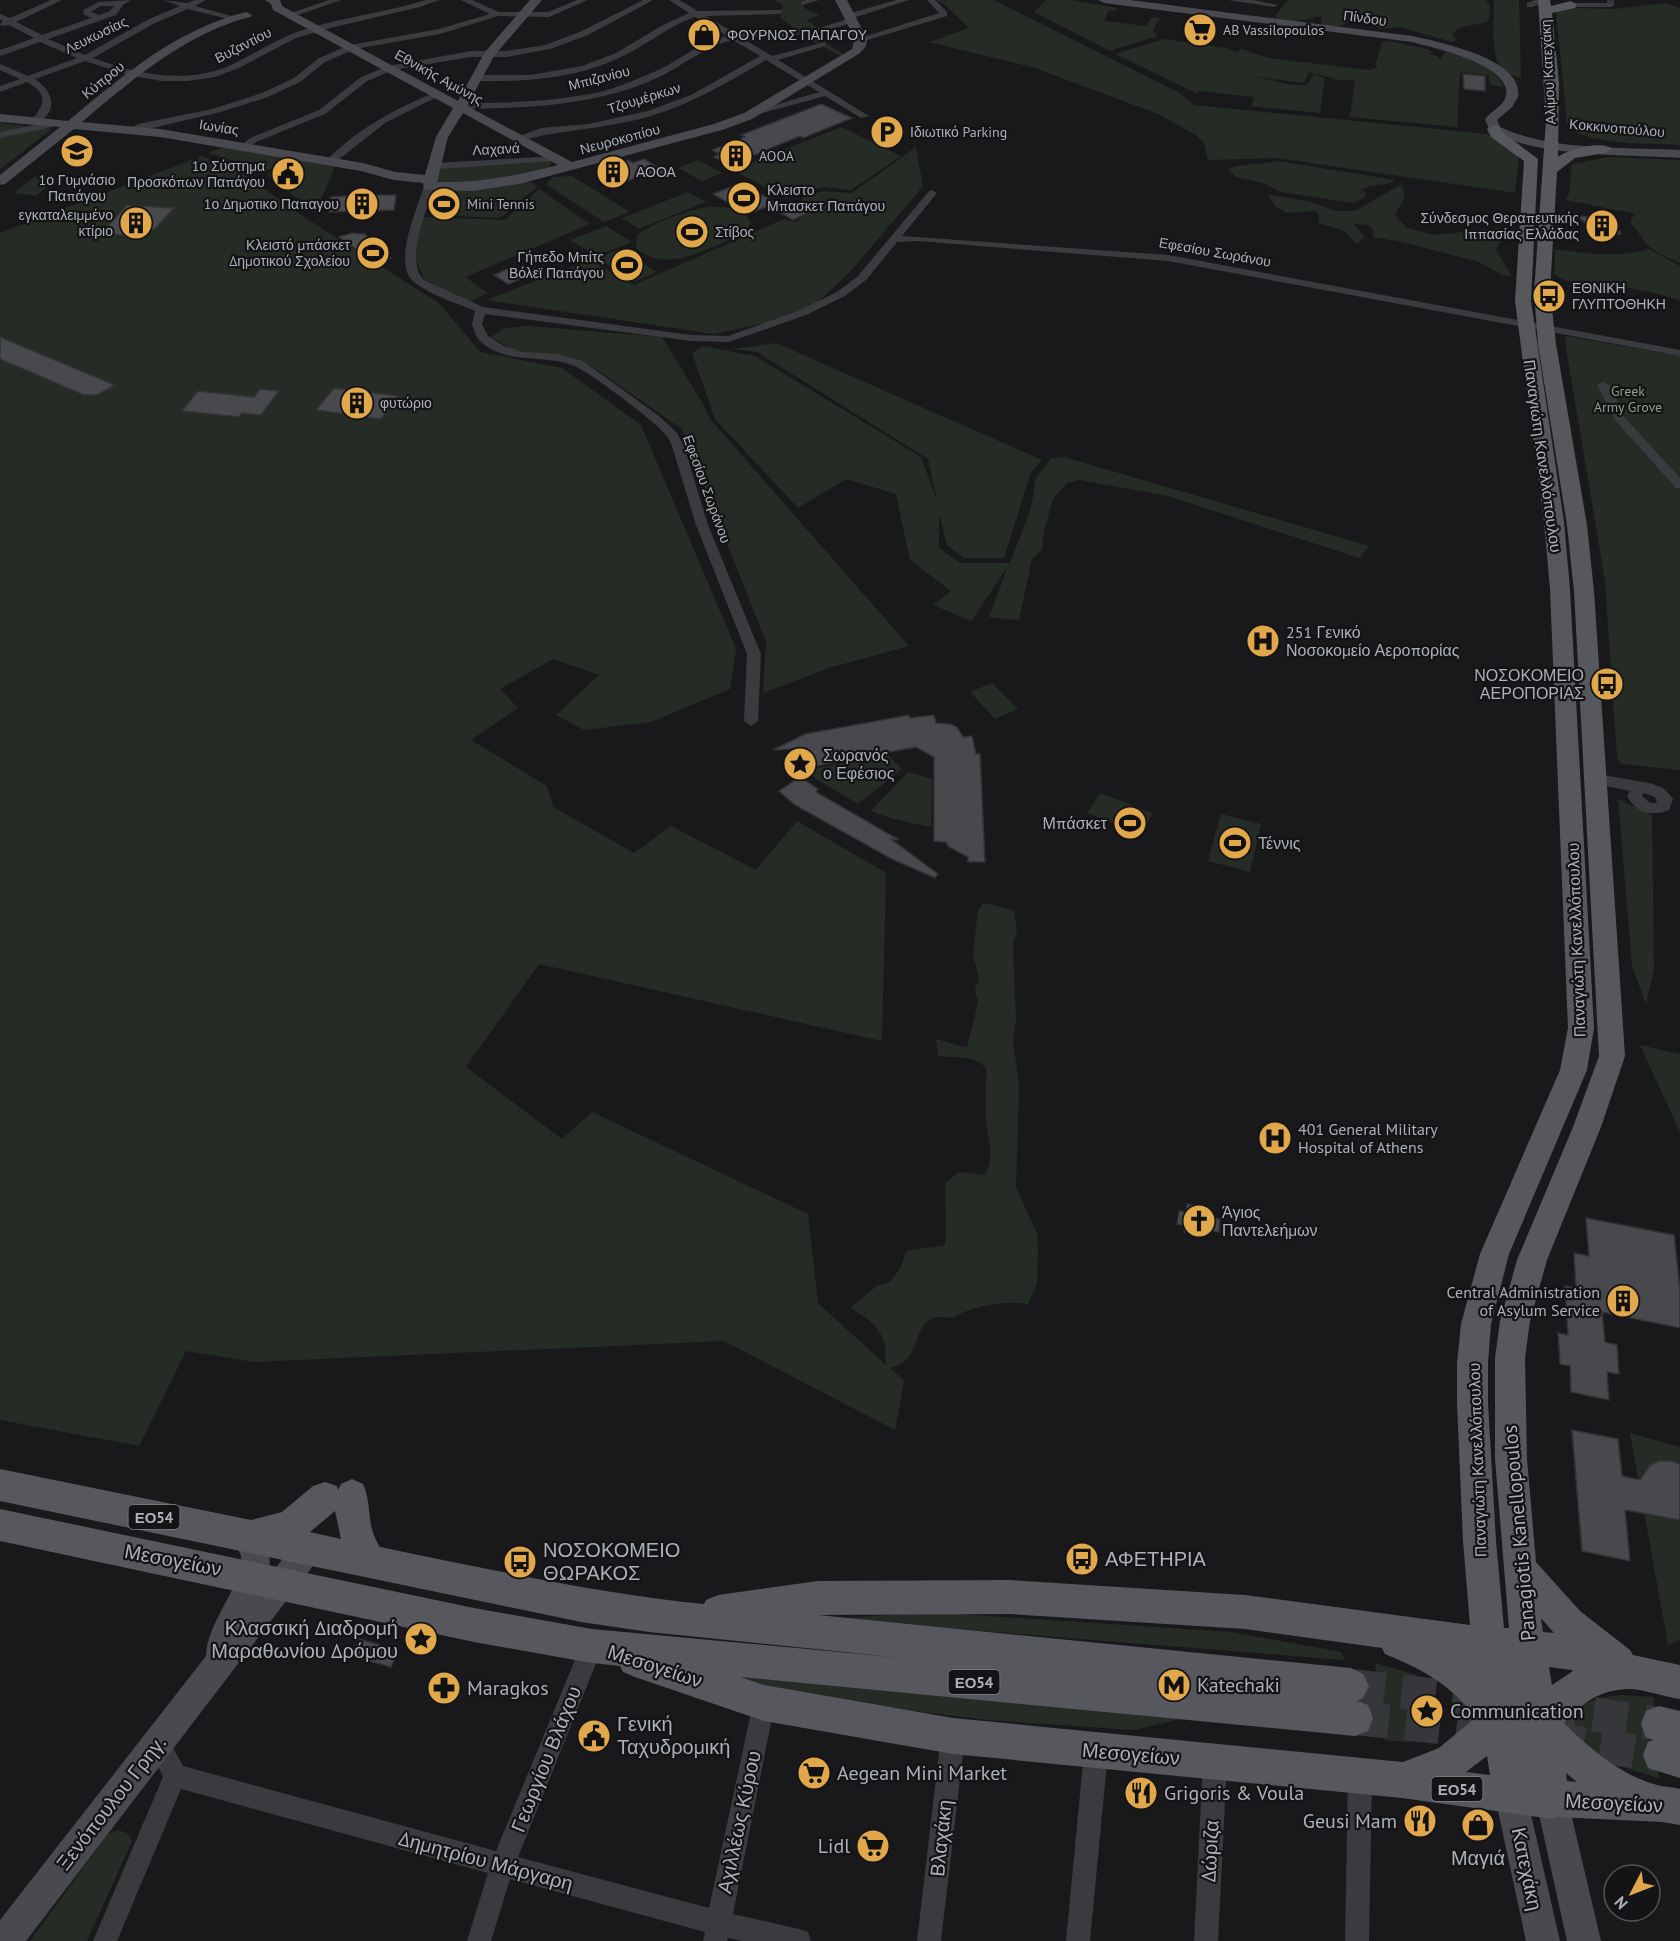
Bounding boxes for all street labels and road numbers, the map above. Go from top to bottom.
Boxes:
street label: Πίνδου [1342,6,1388,30]
street label: Λευκωσίας [62,12,131,58]
street label: Αλίμου Κατεχάκη [1536,19,1560,125]
street label: Βυζαντίου [212,23,274,67]
street label: Εθνικής Αμύνης [391,45,487,109]
street label: Κύπρου [78,57,128,103]
street label: Μπιζανίου [566,62,632,94]
street label: Τζουμέρκων [605,78,683,118]
street label: Ιωνίας [198,115,240,139]
street label: Κοκκινοπούλου [1568,115,1666,141]
street label: Νευροκοπίου [578,120,662,158]
street label: Λαχανά [472,139,520,159]
street label: Εφεσίου Σωράνου [1157,233,1273,271]
street label: Παναγιώτη Κανελλόπουλου [1520,358,1566,554]
street label: Εφεσίου Σωράνου [679,433,735,545]
street label: Παναγιώτη Κανελλόπουλου [1563,842,1589,1038]
street label: Παναγιώτη Κανελλόπουλου [1464,1362,1490,1558]
street label: Panagiotis Kanellopoulos [1497,1424,1541,1642]
road number: ΕΟ54 [128,1505,180,1529]
street label: Μεσογείων [122,1538,224,1582]
street label: Μεσογείων [604,1638,706,1694]
road number: ΕΟ54 [948,1670,1000,1694]
street label: Γεωργίου Βλάχου [505,1682,587,1836]
street label: Ξενόπουλου Γρηγ. [50,1731,172,1875]
street label: Μεσογείων [1081,1737,1181,1771]
street label: Αχιλλέως Κύρου [711,1748,767,1896]
road number: ΕΟ54 [1432,1777,1482,1801]
street label: Μεσογείων [1564,1787,1664,1819]
street label: Βλαχάκη [924,1798,958,1878]
street label: Δώριζα [1195,1819,1225,1883]
street label: Δημητρίου Μάργαρη [396,1825,576,1897]
street label: Κατεχάκη [1506,1825,1548,1913]

